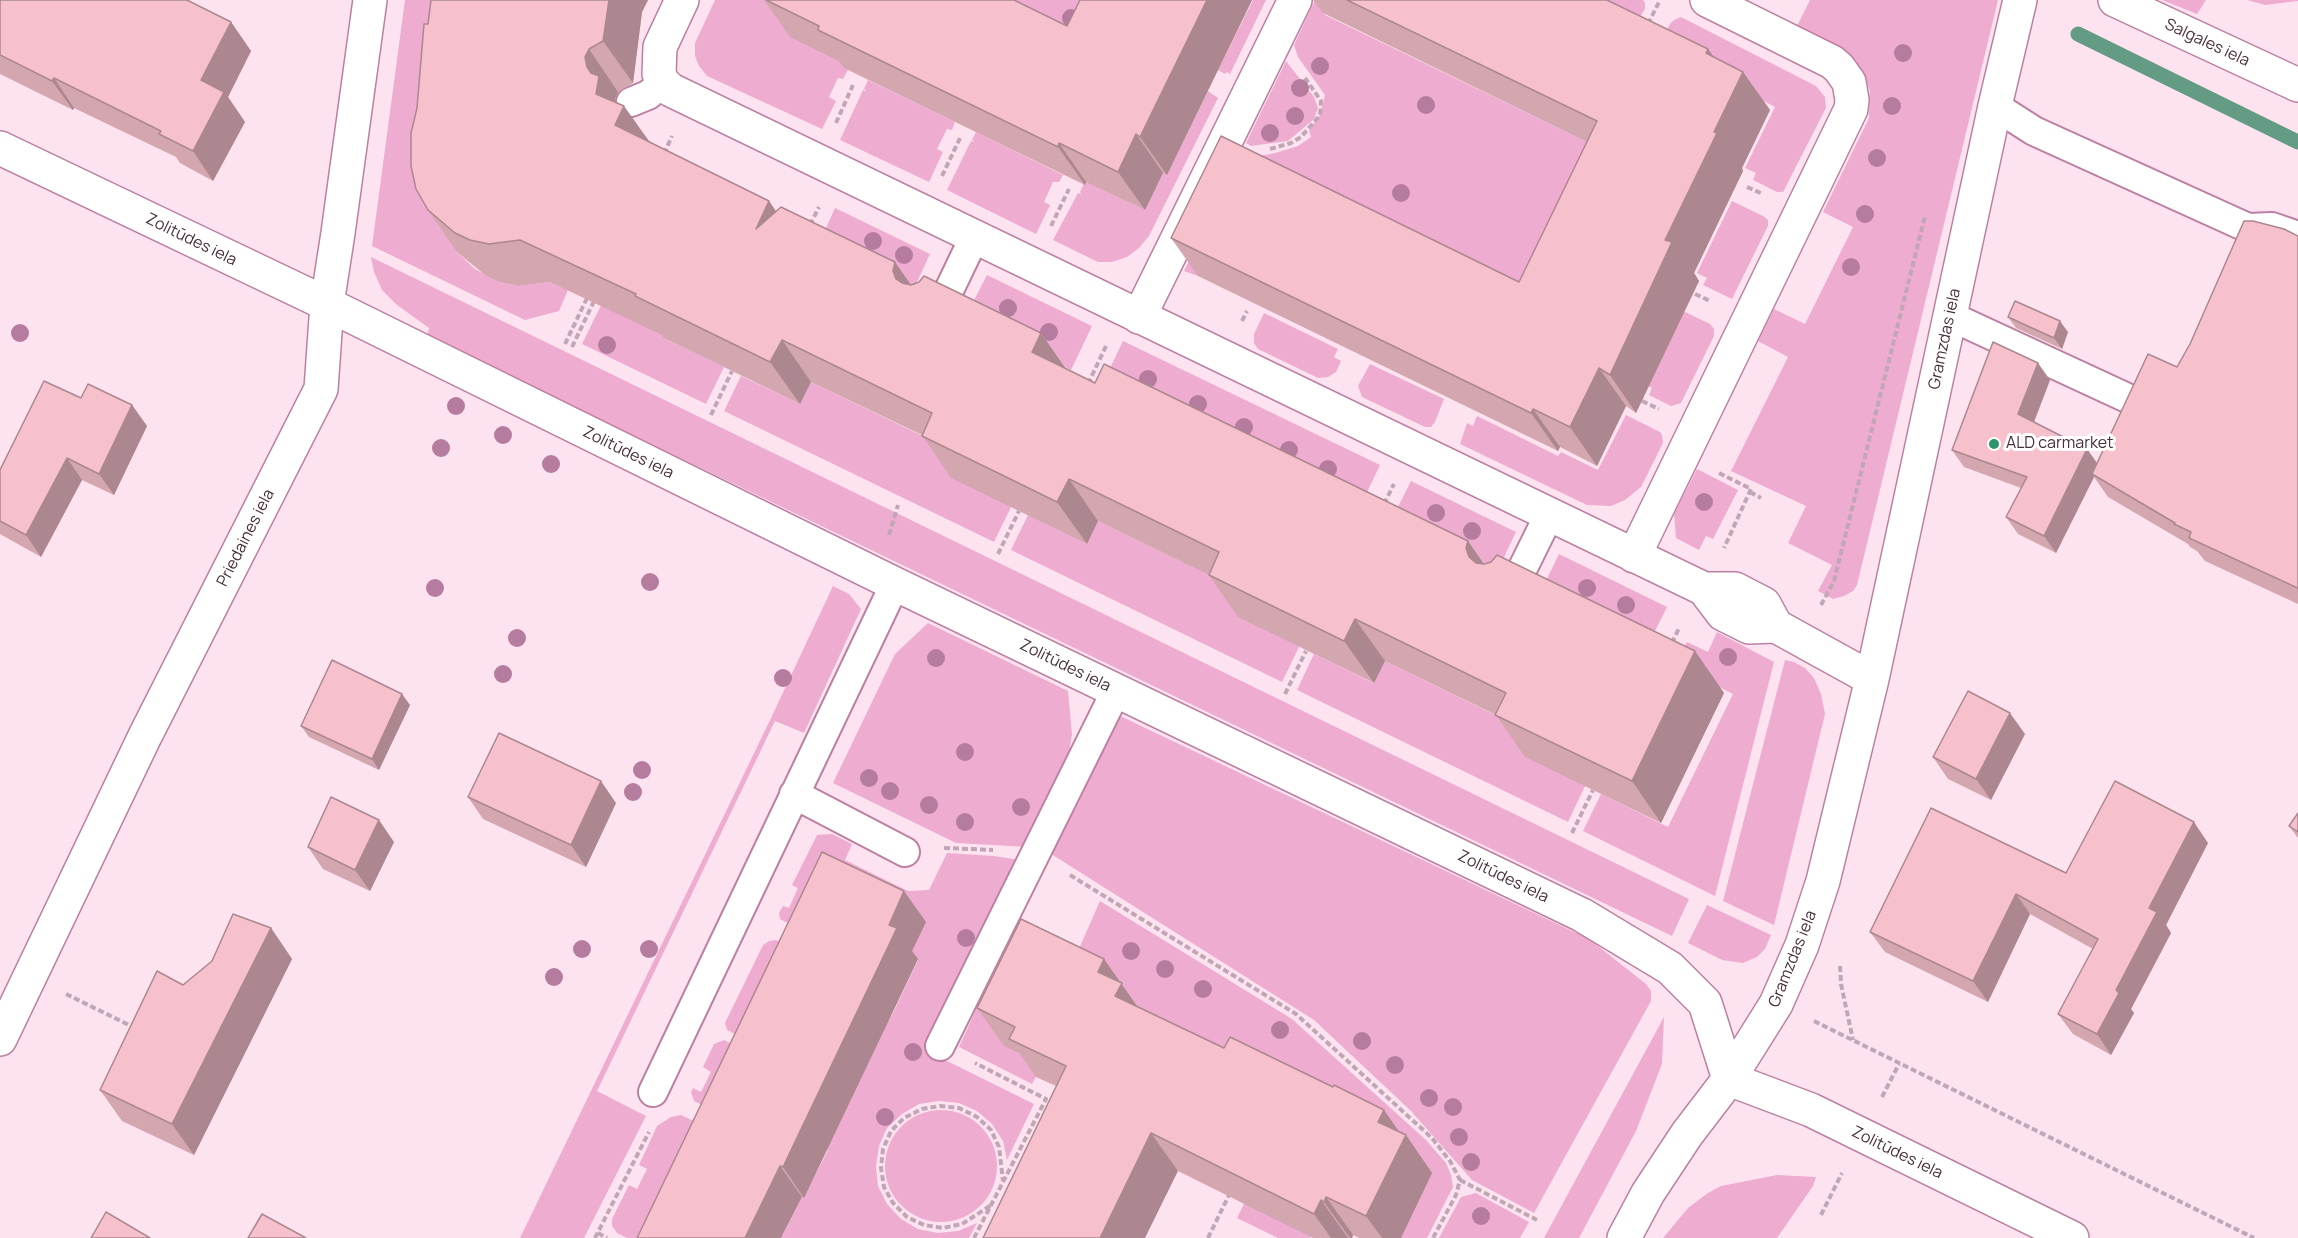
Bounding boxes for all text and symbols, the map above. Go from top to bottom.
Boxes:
street label: Salgales iela [2162,15,2252,71]
street label: Zolitūdes iela [142,210,240,270]
street label: Gramzdas iela [1925,287,1965,391]
street label: Zolitūdes iela [579,423,677,483]
place label: ALD carmarket [2006,434,2113,454]
marker: ALD carmarket [1987,437,2001,451]
street label: Priedaines iela [213,486,279,590]
street label: Zolitūdes iela [1016,636,1114,696]
street label: Zolitūdes iela [1454,847,1552,907]
street label: Gramzdas iela [1765,908,1821,1010]
street label: Zolitūdes iela [1848,1123,1946,1183]

